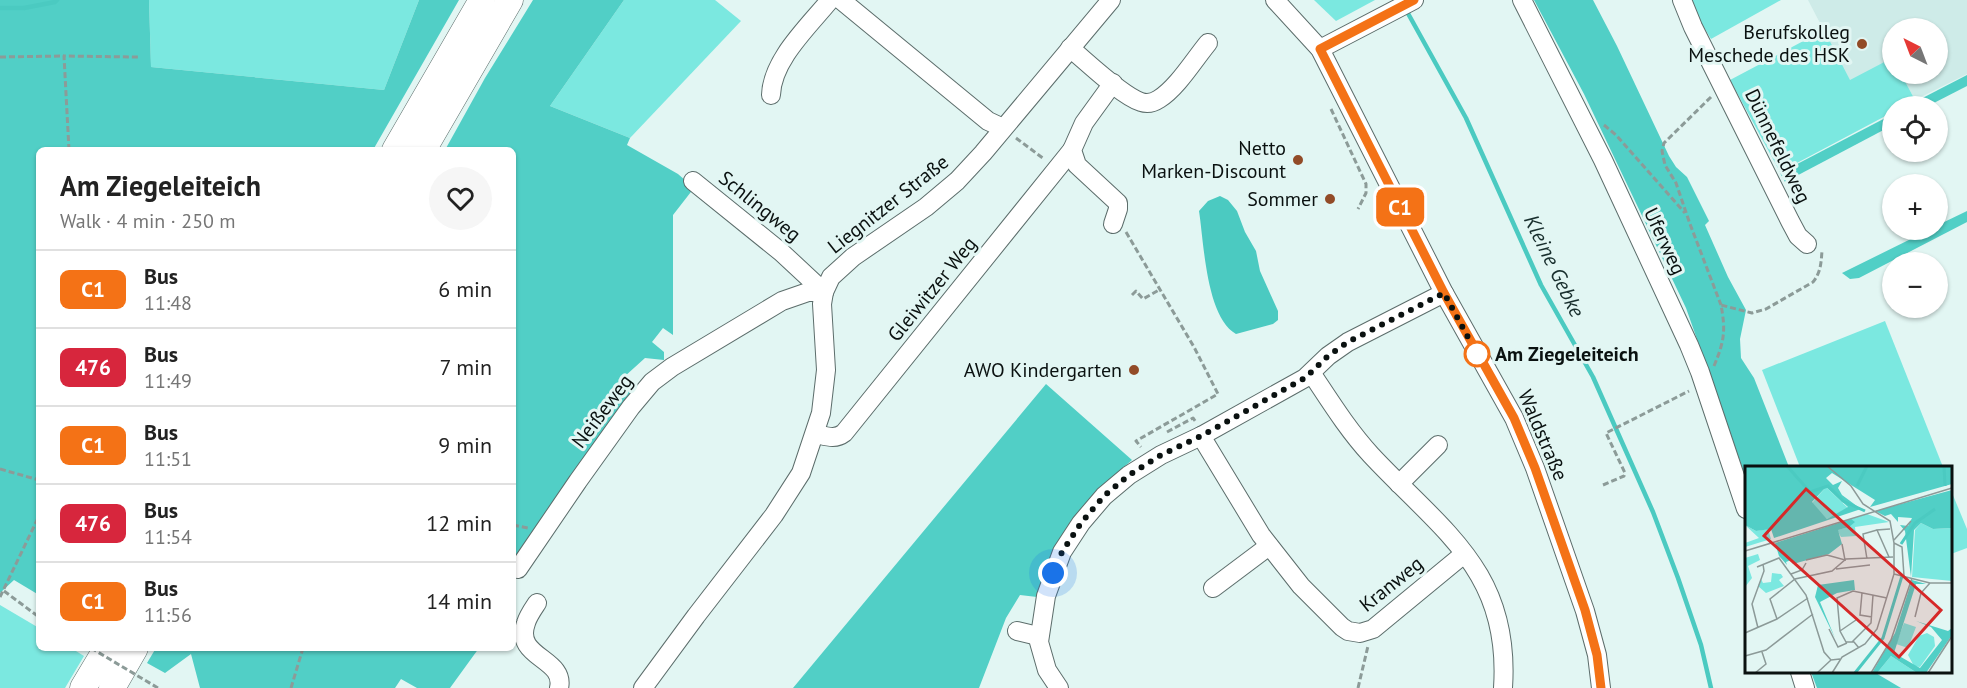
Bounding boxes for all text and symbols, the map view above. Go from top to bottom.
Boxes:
north arrow [1882,18,1948,84]
map controls [1882,18,1948,318]
place label: Berufskolleg Meschede des HSK [1688,19,1850,68]
marker: Berufskolleg Meschede des HSK [1855,37,1869,51]
street label: Dünnefeldweg [1739,85,1817,207]
button: locate [1882,96,1948,162]
place label: Netto Marken-Discount [1141,135,1286,184]
street label: Liegnitzer Straße [822,149,954,259]
marker: Netto Marken-Discount [1291,153,1305,167]
street label: Schlingweg [713,165,807,247]
text: Am Ziegeleiteich [60,167,261,204]
button: heart [429,167,492,230]
button: + [1882,174,1948,240]
place label: Sommer [1247,186,1318,212]
line badge: C1 [1373,188,1427,226]
marker: Sommer [1323,192,1337,206]
text: C1 [1388,194,1412,221]
street label: Uferweg [1638,203,1692,279]
text: Walk · 4 min · 250 m [60,208,236,234]
water label: Kleine Gebke [1518,210,1591,322]
street label: Gleiwitzer Weg [882,231,982,347]
button: − [1882,252,1948,318]
text: Bus [144,262,178,290]
text: 6 min [438,275,492,303]
text: C1 [81,276,105,303]
text: 11:48 [144,290,192,316]
text: Bus [144,340,178,368]
marker: Am Ziegeleiteich [1464,341,1490,367]
place label: Am Ziegeleiteich [1495,341,1639,367]
text: 7 min [440,353,492,381]
text: 476 [75,354,111,381]
place label: AWO Kindergarten [964,357,1122,383]
marker: AWO Kindergarten [1127,363,1141,377]
text: 11:49 [144,368,192,394]
street label: Neißeweg [566,369,638,453]
street label: Waldstraße [1512,386,1574,484]
text: Bus [144,418,178,446]
text: 9 min [438,431,492,459]
text: C1 [81,432,105,459]
text: 11:51 [144,446,192,472]
inset map [1745,466,1952,673]
text: Bus [144,496,178,524]
text: 12 min [426,509,492,537]
text: 476 [75,510,111,537]
text: 11:54 [144,524,192,550]
street label: Kranweg [1354,550,1428,618]
your location [1038,558,1068,588]
text: Bus [144,574,178,602]
text: 14 min [426,587,492,615]
text: C1 [81,588,105,615]
text: 11:56 [144,602,192,628]

